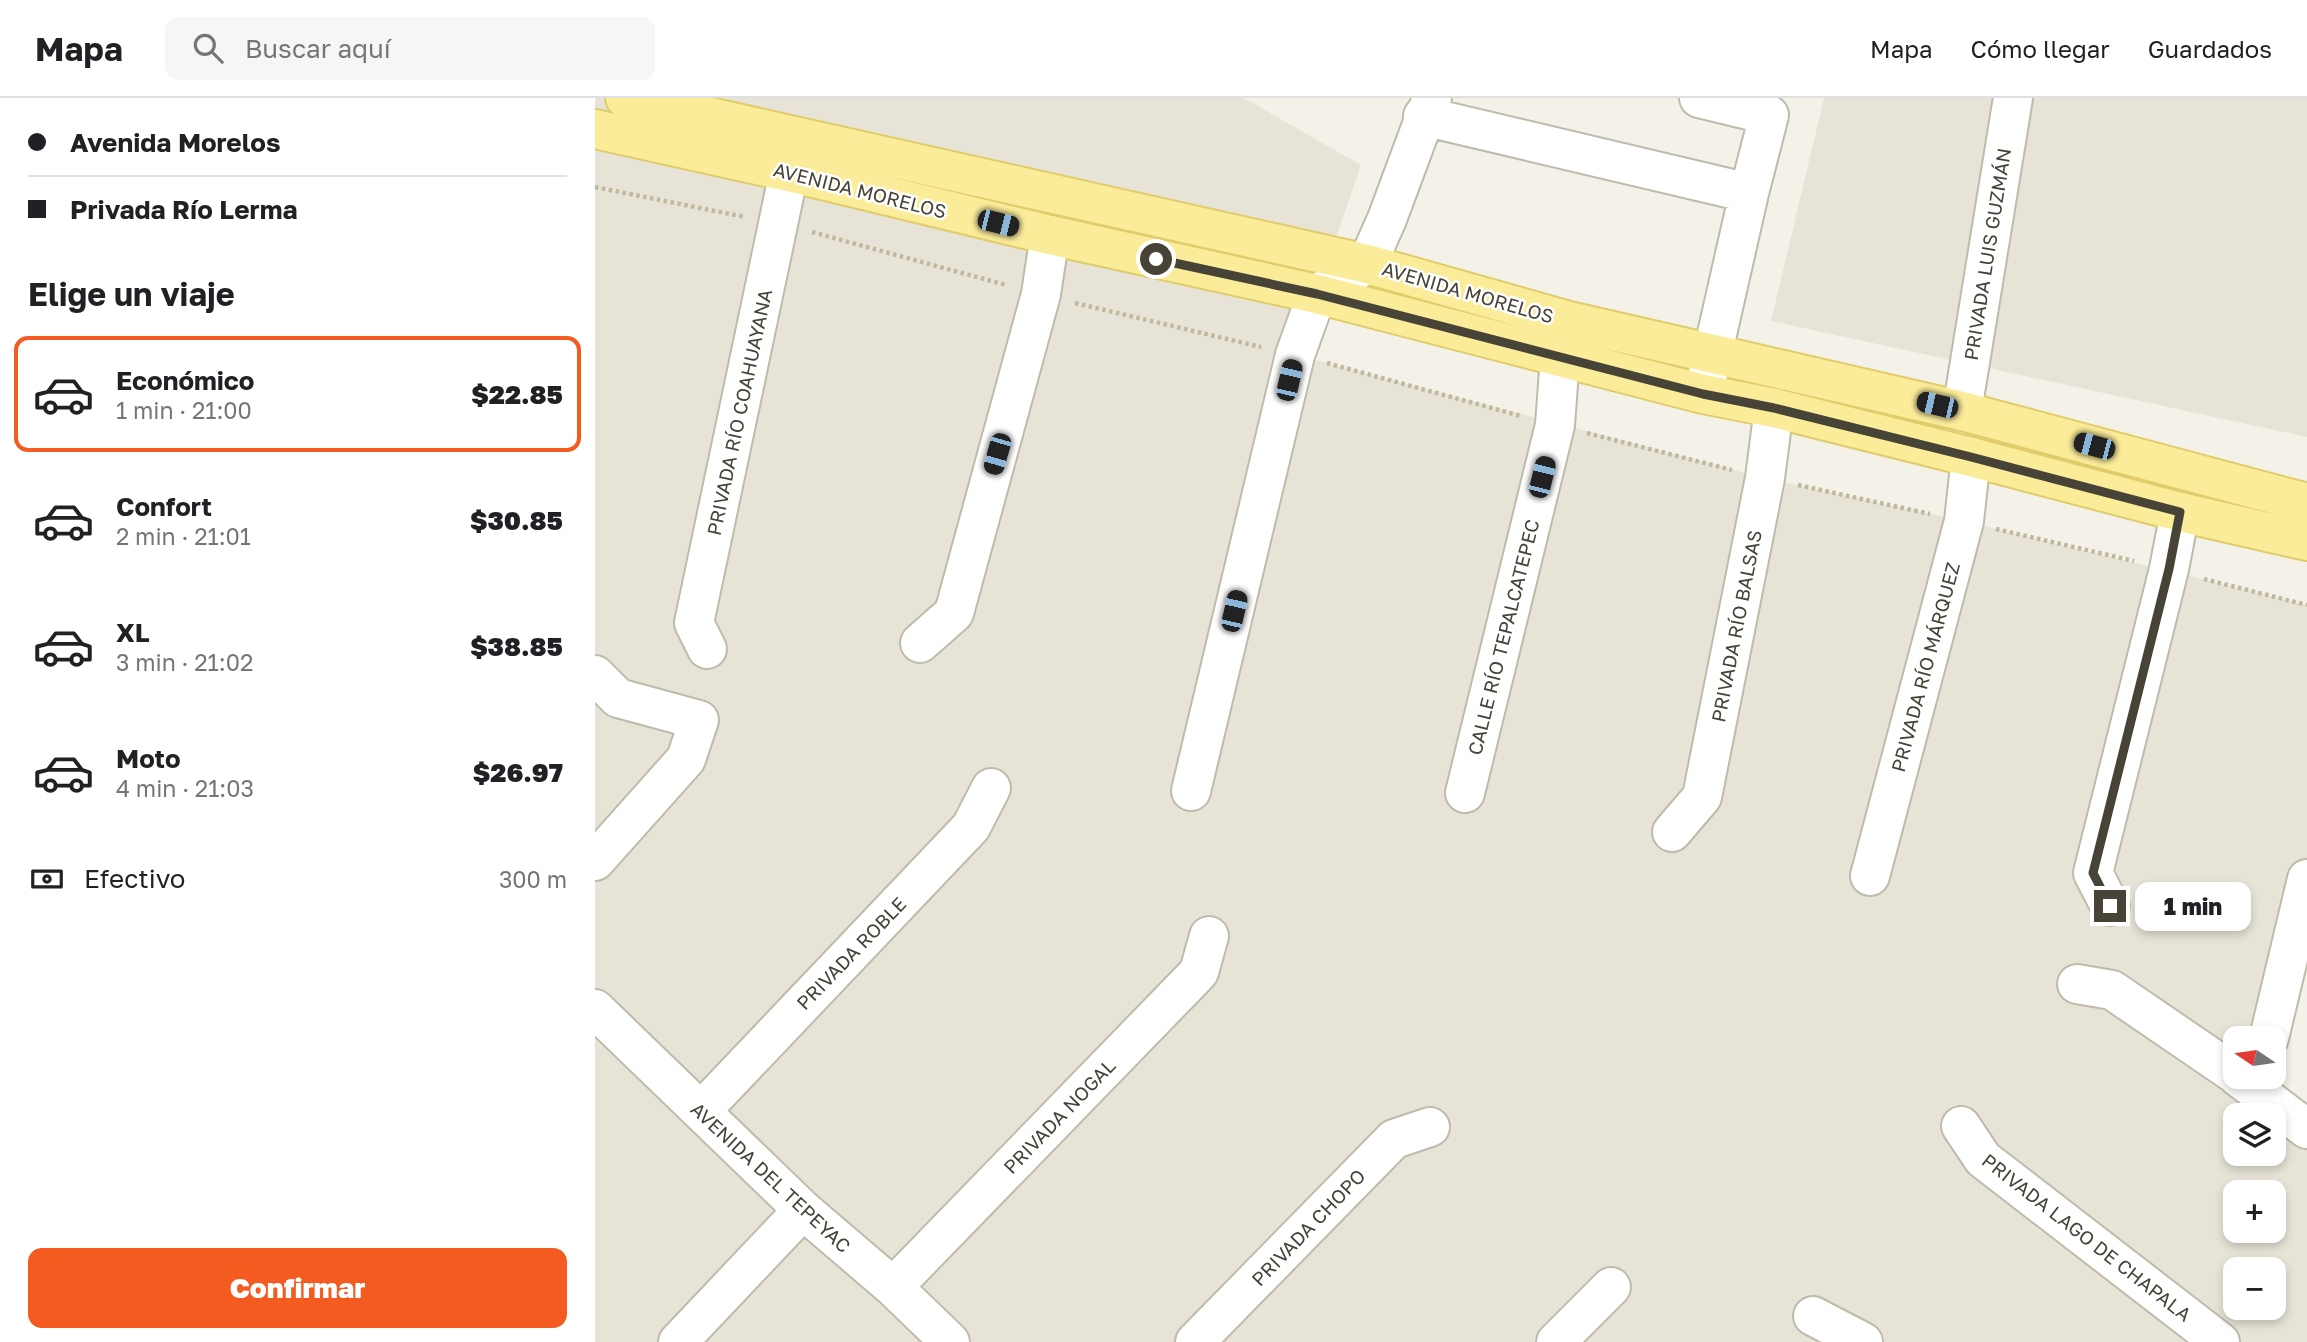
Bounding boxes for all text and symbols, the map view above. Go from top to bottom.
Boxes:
search box [165,17,655,80]
text: Mapa [35,29,123,68]
icon: search [189,29,227,67]
text: Buscar aquí [245,33,391,64]
text: Mapa [1870,34,1933,63]
text: Cómo llegar [1971,34,2110,63]
text: Guardados [2148,34,2272,63]
text: Avenida Morelos [70,127,280,158]
street label: PRIVADA LUIS GUZMÁN [1959,146,2015,362]
street label: AVENIDA MORELOS [771,157,949,223]
text: Privada Río Lerma [70,194,297,225]
car [976,208,1021,238]
route start [1140,243,1172,275]
street label: AVENIDA MORELOS [1380,257,1556,327]
text: Elige un viaje [28,275,235,313]
street label: PRIVADA RÍO COAHUAYANA [702,286,776,537]
car [1275,357,1304,403]
icon: car [32,363,95,426]
text: Económico [116,365,254,396]
text: $22.85 [471,379,563,410]
car [1915,390,1960,420]
text: 1 min · 21:00 [116,396,252,424]
car [2071,430,2118,462]
car [982,431,1013,477]
car [1527,454,1558,500]
icon: car [32,489,95,552]
text: Confort [116,491,212,522]
text: $30.85 [470,505,563,536]
street label: CALLE RÍO TEPALCATEPEC [1463,517,1543,757]
text: 2 min · 21:01 [116,522,251,550]
street label: PRIVADA RÍO BALSAS [1706,528,1766,724]
street label: PRIVADA RÍO MÁRQUEZ [1886,560,1964,774]
car [1220,588,1249,634]
icon: car [32,615,95,678]
text: XL [116,617,150,648]
text: $38.85 [470,631,563,662]
text: 3 min · 21:02 [116,648,253,676]
icon: car [32,741,95,804]
text: Moto [116,743,181,774]
text: $26.97 [473,757,563,788]
text: 4 min · 21:03 [116,774,254,802]
icon: cash [28,860,66,898]
text: Efectivo [84,863,185,894]
text: 300 m [499,865,567,893]
callout: 1 min [2135,882,2250,930]
route end [2094,890,2126,922]
street label: PRIVADA ROBLE [791,892,911,1014]
text: 1 min [2164,892,2222,920]
north arrow [2223,1026,2285,1088]
map controls [2223,1026,2286,1320]
street label: PRIVADA NOGAL [998,1054,1120,1178]
street label: AVENIDA DEL TEPEYAC [686,1097,856,1257]
button: layers [2223,1103,2286,1166]
street label: PRIVADA LAGO DE CHAPALA [1978,1148,2196,1326]
street label: PRIVADA CHOPO [1246,1164,1370,1290]
button: + [2223,1180,2286,1243]
button: Confirmar [28,1248,567,1328]
button: − [2223,1257,2286,1320]

